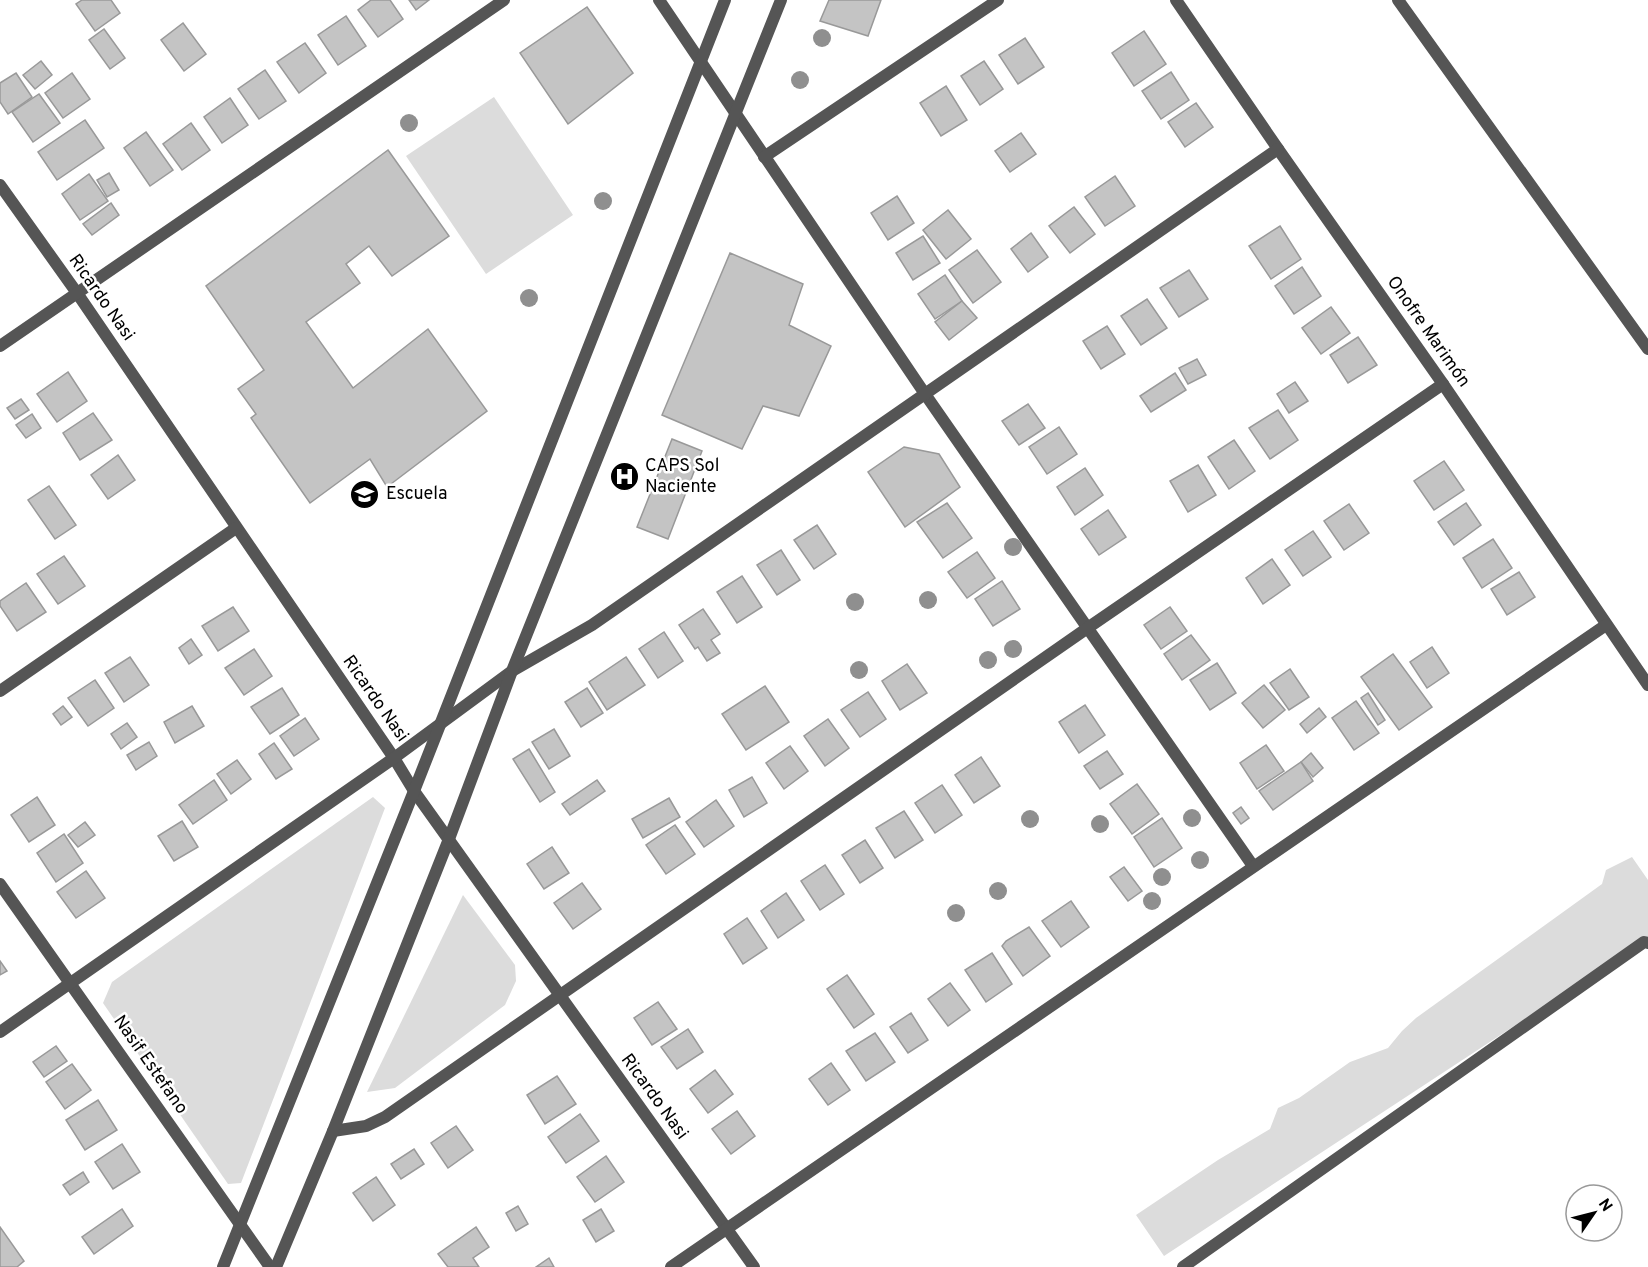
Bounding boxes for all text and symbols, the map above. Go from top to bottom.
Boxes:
street label: Ricardo Nasi [63,250,139,346]
street label: Onofre Marimón [1381,272,1475,392]
place label: CAPS Sol Naciente [645,455,719,499]
hospital icon: CAPS Sol Naciente [608,460,640,492]
school or university icon: Escuela [349,478,381,510]
place label: Escuela [386,483,447,506]
street label: Ricardo Nasi [337,651,413,747]
street label: Nasif Estefano [107,1011,193,1119]
street label: Ricardo Nasi [615,1050,693,1144]
north arrow [1564,1183,1624,1243]
text: N [1593,1195,1616,1216]

